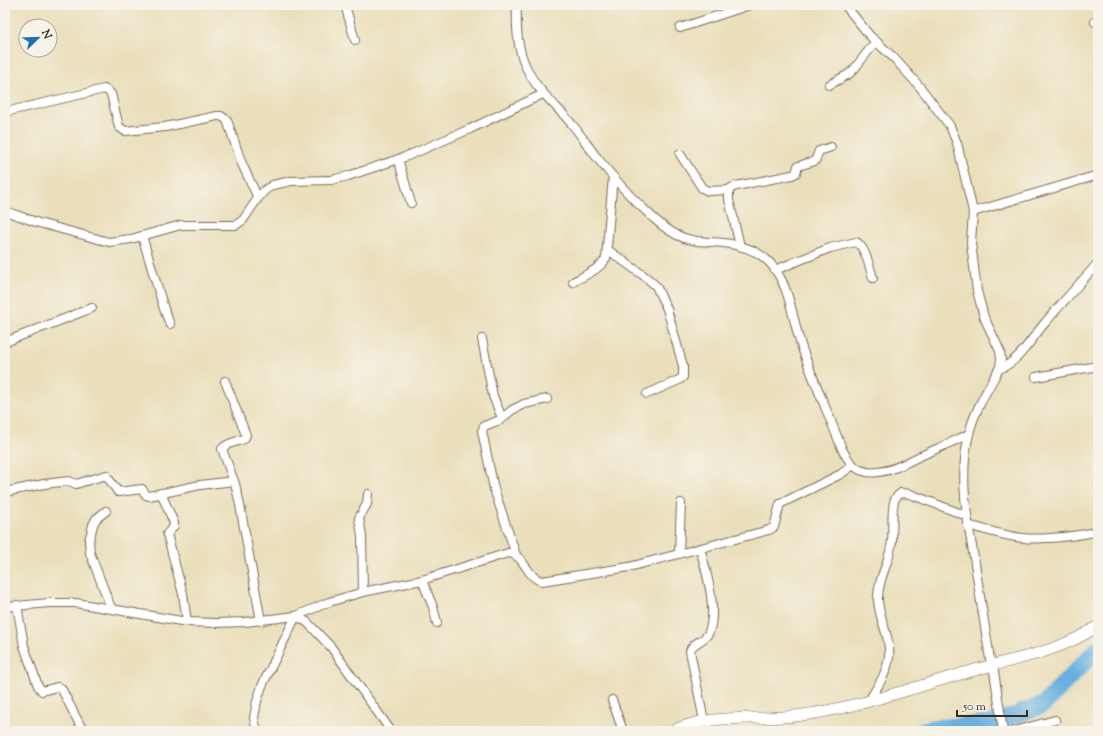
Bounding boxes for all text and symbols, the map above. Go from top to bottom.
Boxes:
north arrow [18,18,58,58]
text: N [37,26,55,42]
scale bar [957,692,1027,718]
text: 50 m [962,698,986,716]

